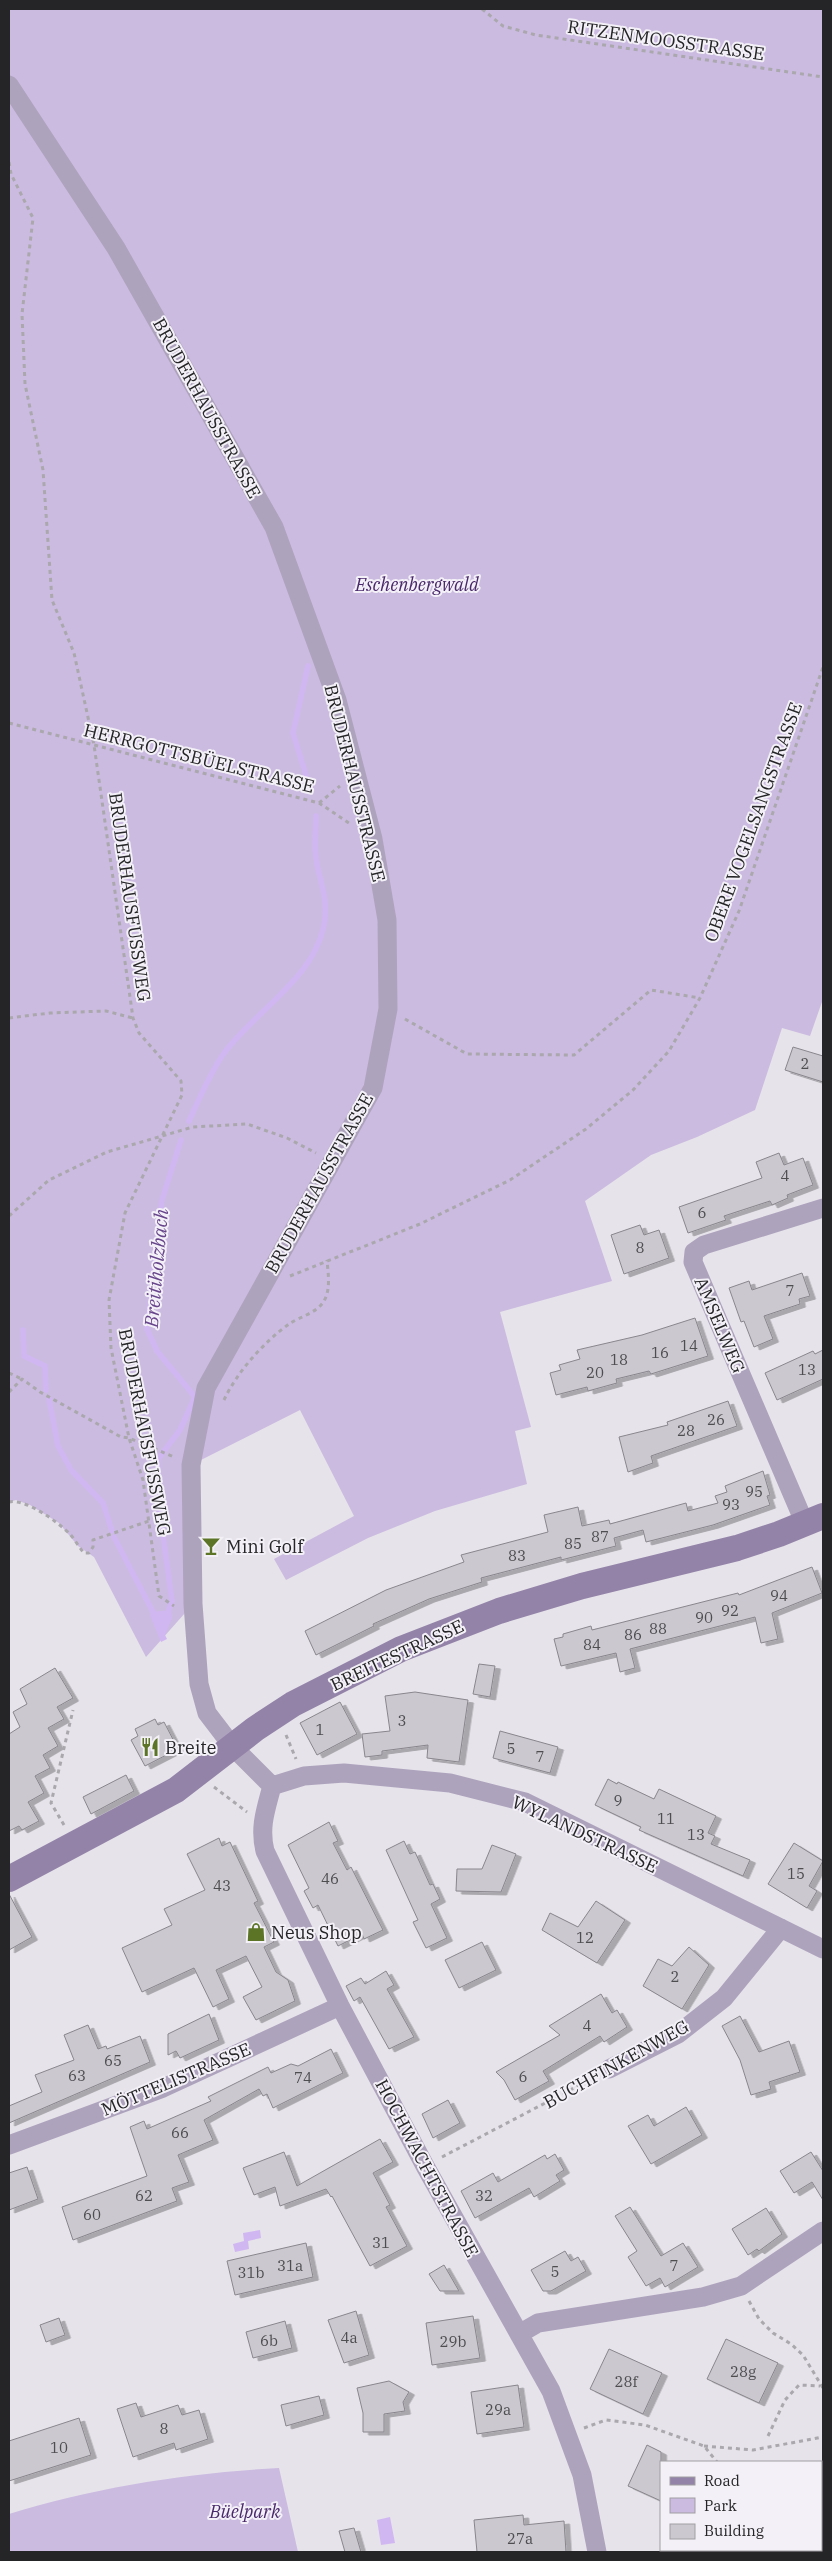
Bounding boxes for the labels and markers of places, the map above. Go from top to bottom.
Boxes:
bar icon: Mini Golf [200,1535,222,1557]
place label: Mini Golf [226,1535,305,1558]
restaurant icon: Breite [139,1736,161,1758]
place label: Breite [165,1736,216,1759]
shop icon: Neus Shop [245,1921,267,1943]
place label: Neus Shop [271,1921,362,1944]

